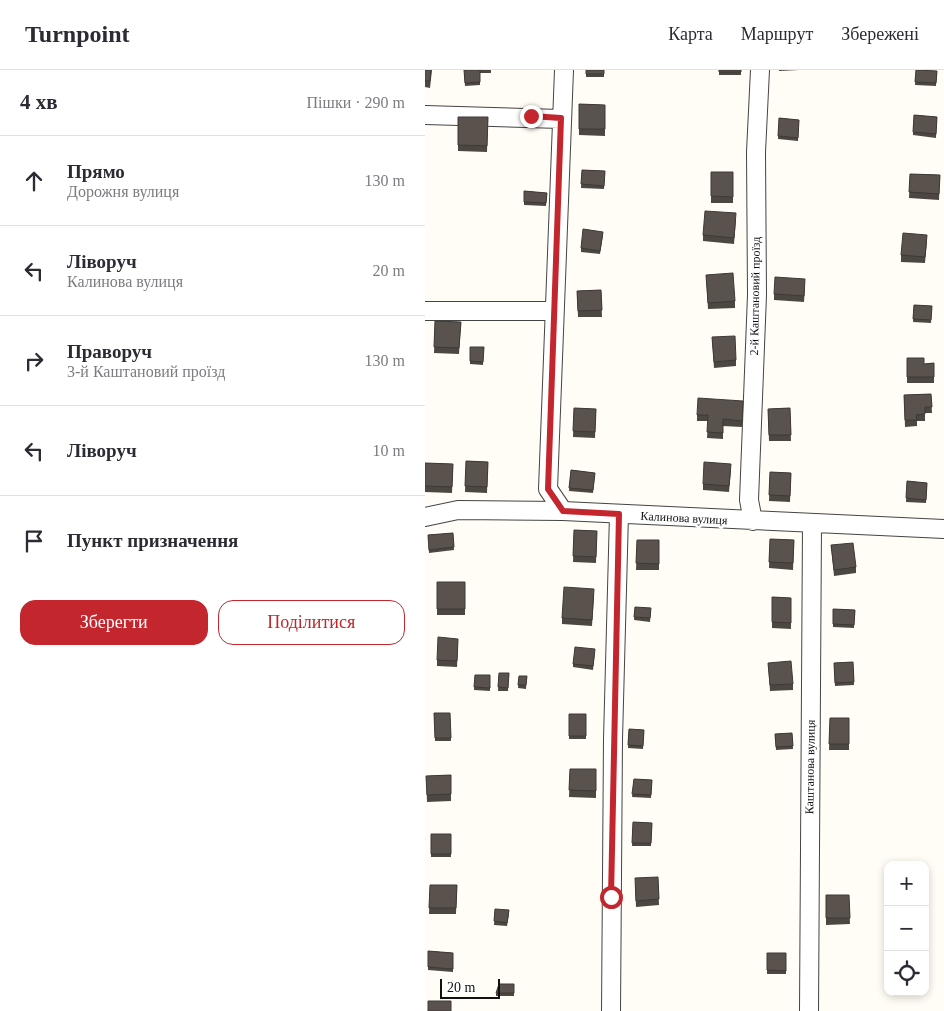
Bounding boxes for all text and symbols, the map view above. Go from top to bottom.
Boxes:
text: Turnpoint [25,21,130,47]
text: Карта [668,24,713,44]
text: Маршрут [741,24,813,44]
text: Збережені [841,24,919,44]
text: 4 хв [20,90,58,114]
text: Пішки · 290 m [307,94,405,111]
route end [520,105,543,128]
text: Прямо [67,161,125,182]
icon: ahead [20,167,48,195]
text: 130 m [365,172,405,189]
text: Дорожня вулиця [67,183,179,200]
street label: 2-й Каштановий проїзд [747,236,763,356]
text: Ліворуч [67,251,137,272]
icon: left [20,257,48,285]
text: 20 m [373,262,405,279]
text: Калинова вулиця [67,273,183,290]
text: Праворуч [67,341,152,362]
icon: right [20,347,48,375]
text: 130 m [365,352,405,369]
text: 3-й Каштановий проїзд [67,363,225,380]
icon: left [20,437,48,465]
text: Ліворуч [67,440,137,461]
text: 10 m [373,442,405,459]
street label: Калинова вулиця [640,509,728,527]
icon: arrive [20,527,48,555]
text: Пункт призначення [67,530,238,551]
button: Зберегти [20,600,208,645]
button: Поділитися [218,600,405,645]
street label: Каштанова вулиця [802,719,818,814]
map controls [884,861,929,996]
button: + [884,861,929,906]
route start [600,886,623,909]
button: − [884,906,929,951]
button: locate [884,951,929,996]
scale bar [440,976,500,999]
text: 20 m [447,980,475,995]

